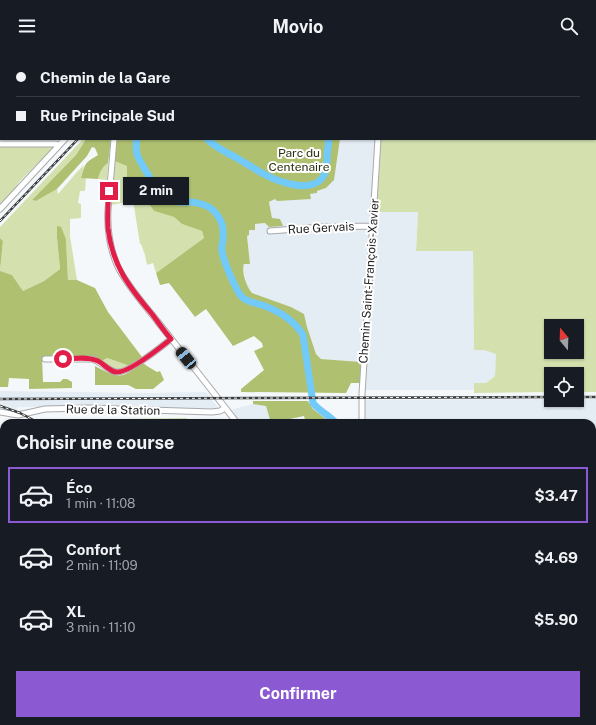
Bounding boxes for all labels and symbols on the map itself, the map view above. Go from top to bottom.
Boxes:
park label: Parc du Centenaire [269,146,330,174]
callout: 2 min [123,177,189,205]
route end [100,182,118,200]
street label: Chemin Saint-François-Xavier [356,198,382,364]
street label: Rue Gervais [287,219,355,237]
north arrow [544,319,584,359]
car [174,345,198,371]
route start [54,350,72,368]
street label: Rue de la Station [66,402,160,418]

